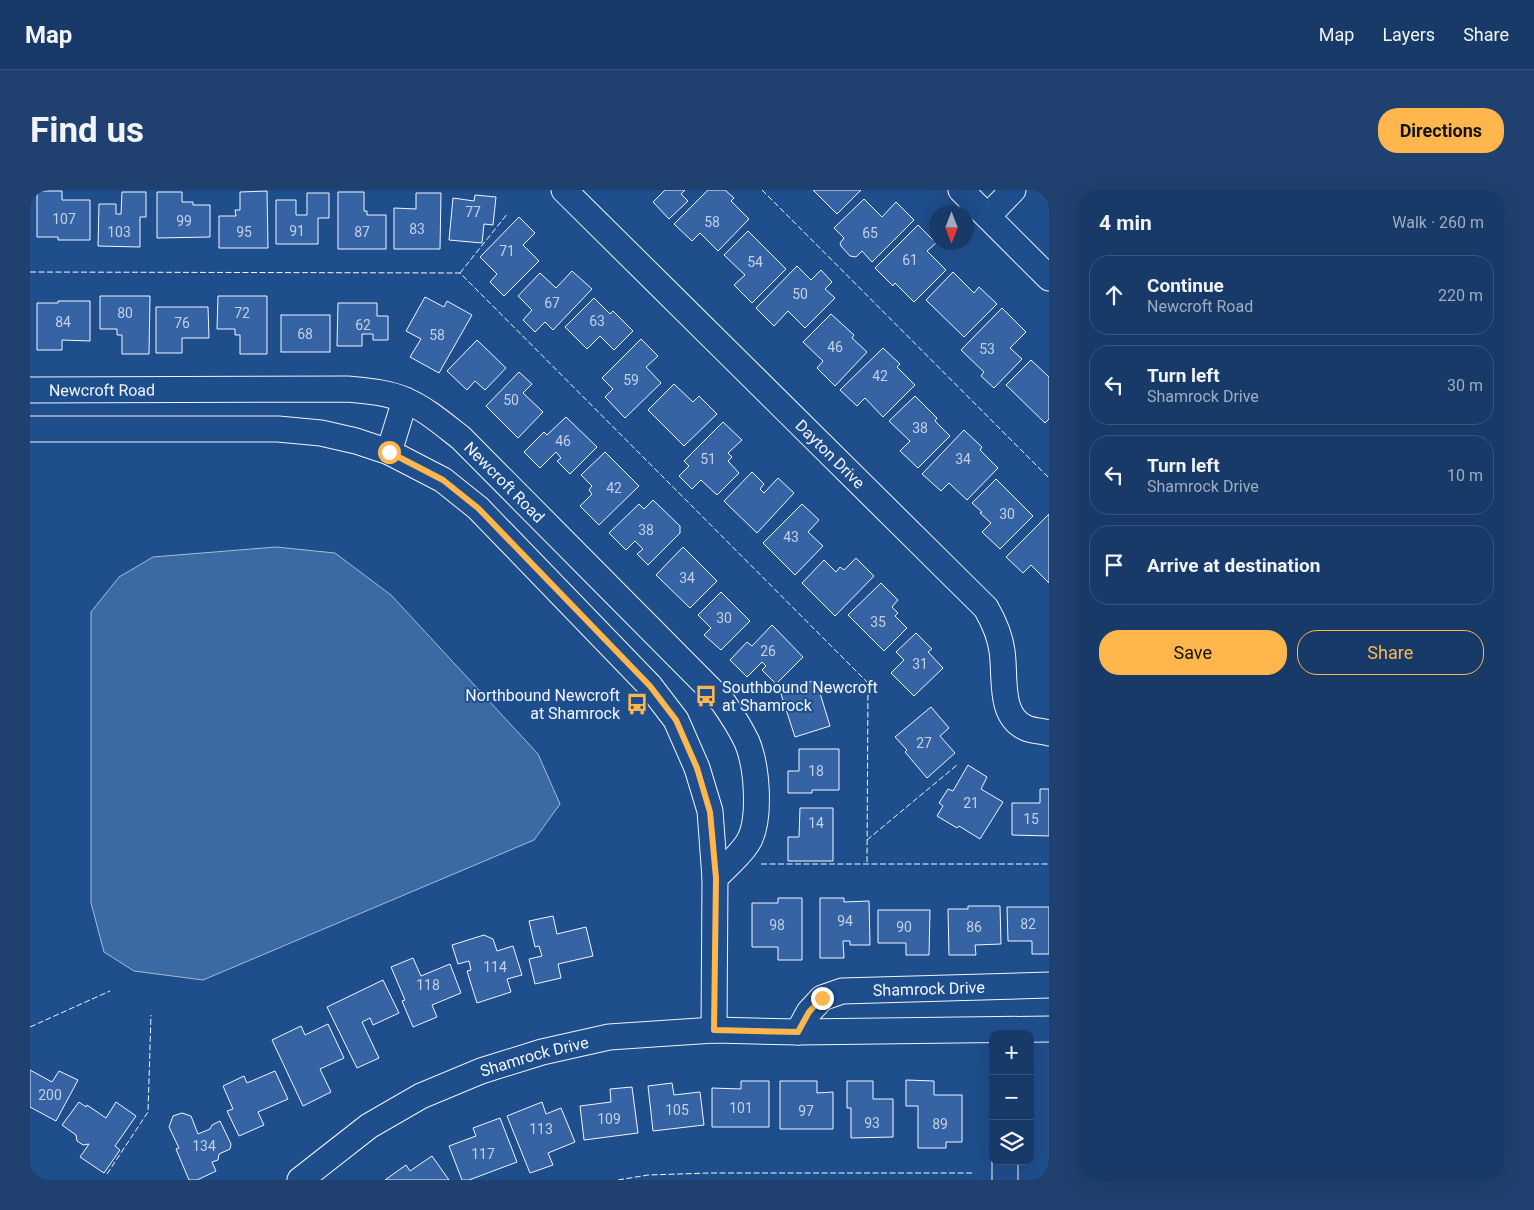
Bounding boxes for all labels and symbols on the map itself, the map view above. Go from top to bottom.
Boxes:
house number: 77 [465,204,481,220]
north arrow [929,205,974,250]
house number: 107 [52,211,76,227]
house number: 99 [176,213,192,229]
house number: 58 [704,214,720,230]
house number: 83 [409,221,425,237]
house number: 91 [289,223,305,239]
house number: 103 [107,224,131,240]
house number: 95 [236,224,252,240]
house number: 87 [354,224,370,240]
house number: 65 [862,225,878,241]
house number: 71 [499,243,515,259]
house number: 61 [902,252,918,268]
house number: 54 [747,254,763,270]
house number: 50 [792,286,808,302]
house number: 67 [544,295,560,311]
house number: 80 [117,305,133,321]
house number: 72 [234,305,250,321]
house number: 63 [589,313,605,329]
house number: 84 [55,314,71,330]
house number: 76 [174,315,190,331]
house number: 62 [355,317,371,333]
house number: 68 [297,326,313,342]
house number: 58 [429,327,445,343]
house number: 46 [827,339,843,355]
house number: 53 [979,341,995,357]
house number: 42 [872,368,888,384]
house number: 59 [623,372,639,388]
street label: Newcroft Road [49,381,155,400]
house number: 50 [503,392,519,408]
street label: Dayton Drive [792,416,869,493]
house number: 38 [912,420,928,436]
house number: 46 [555,433,571,449]
street label: Newcroft Road [460,438,548,527]
route start [378,441,401,464]
house number: 51 [700,451,716,467]
house number: 34 [955,451,971,467]
house number: 42 [606,480,622,496]
house number: 30 [999,506,1015,522]
house number: 38 [638,522,654,538]
house number: 43 [783,529,799,545]
house number: 34 [679,570,695,586]
house number: 30 [716,610,732,626]
house number: 35 [870,614,886,630]
house number: 26 [760,643,776,659]
house number: 31 [912,656,928,672]
place label: Southbound Newcroft at Shamrock [722,678,878,715]
bus stop icon: Southbound Newcroft at Shamrock [693,683,719,709]
place label: Northbound Newcroft at Shamrock [465,686,621,723]
bus stop icon: Northbound Newcroft at Shamrock [624,691,650,717]
house number: 27 [916,735,932,751]
house number: 18 [808,763,824,779]
house number: 21 [963,795,979,811]
house number: 15 [1023,811,1039,827]
house number: 14 [808,815,824,831]
house number: 94 [837,913,853,929]
house number: 82 [1020,916,1036,932]
house number: 98 [769,917,785,933]
house number: 90 [896,919,912,935]
house number: 86 [966,919,982,935]
house number: 114 [483,959,507,975]
house number: 118 [416,977,440,993]
street label: Shamrock Drive [873,978,985,1000]
route end [811,987,834,1010]
street label: Shamrock Drive [478,1033,590,1081]
house number: 200 [38,1087,62,1103]
house number: 101 [729,1100,753,1116]
house number: 105 [665,1102,689,1118]
house number: 97 [798,1103,814,1119]
house number: 109 [597,1111,621,1127]
house number: 93 [864,1115,880,1131]
house number: 89 [932,1116,948,1132]
house number: 113 [529,1121,553,1137]
house number: 134 [192,1138,216,1154]
house number: 117 [471,1146,495,1162]

